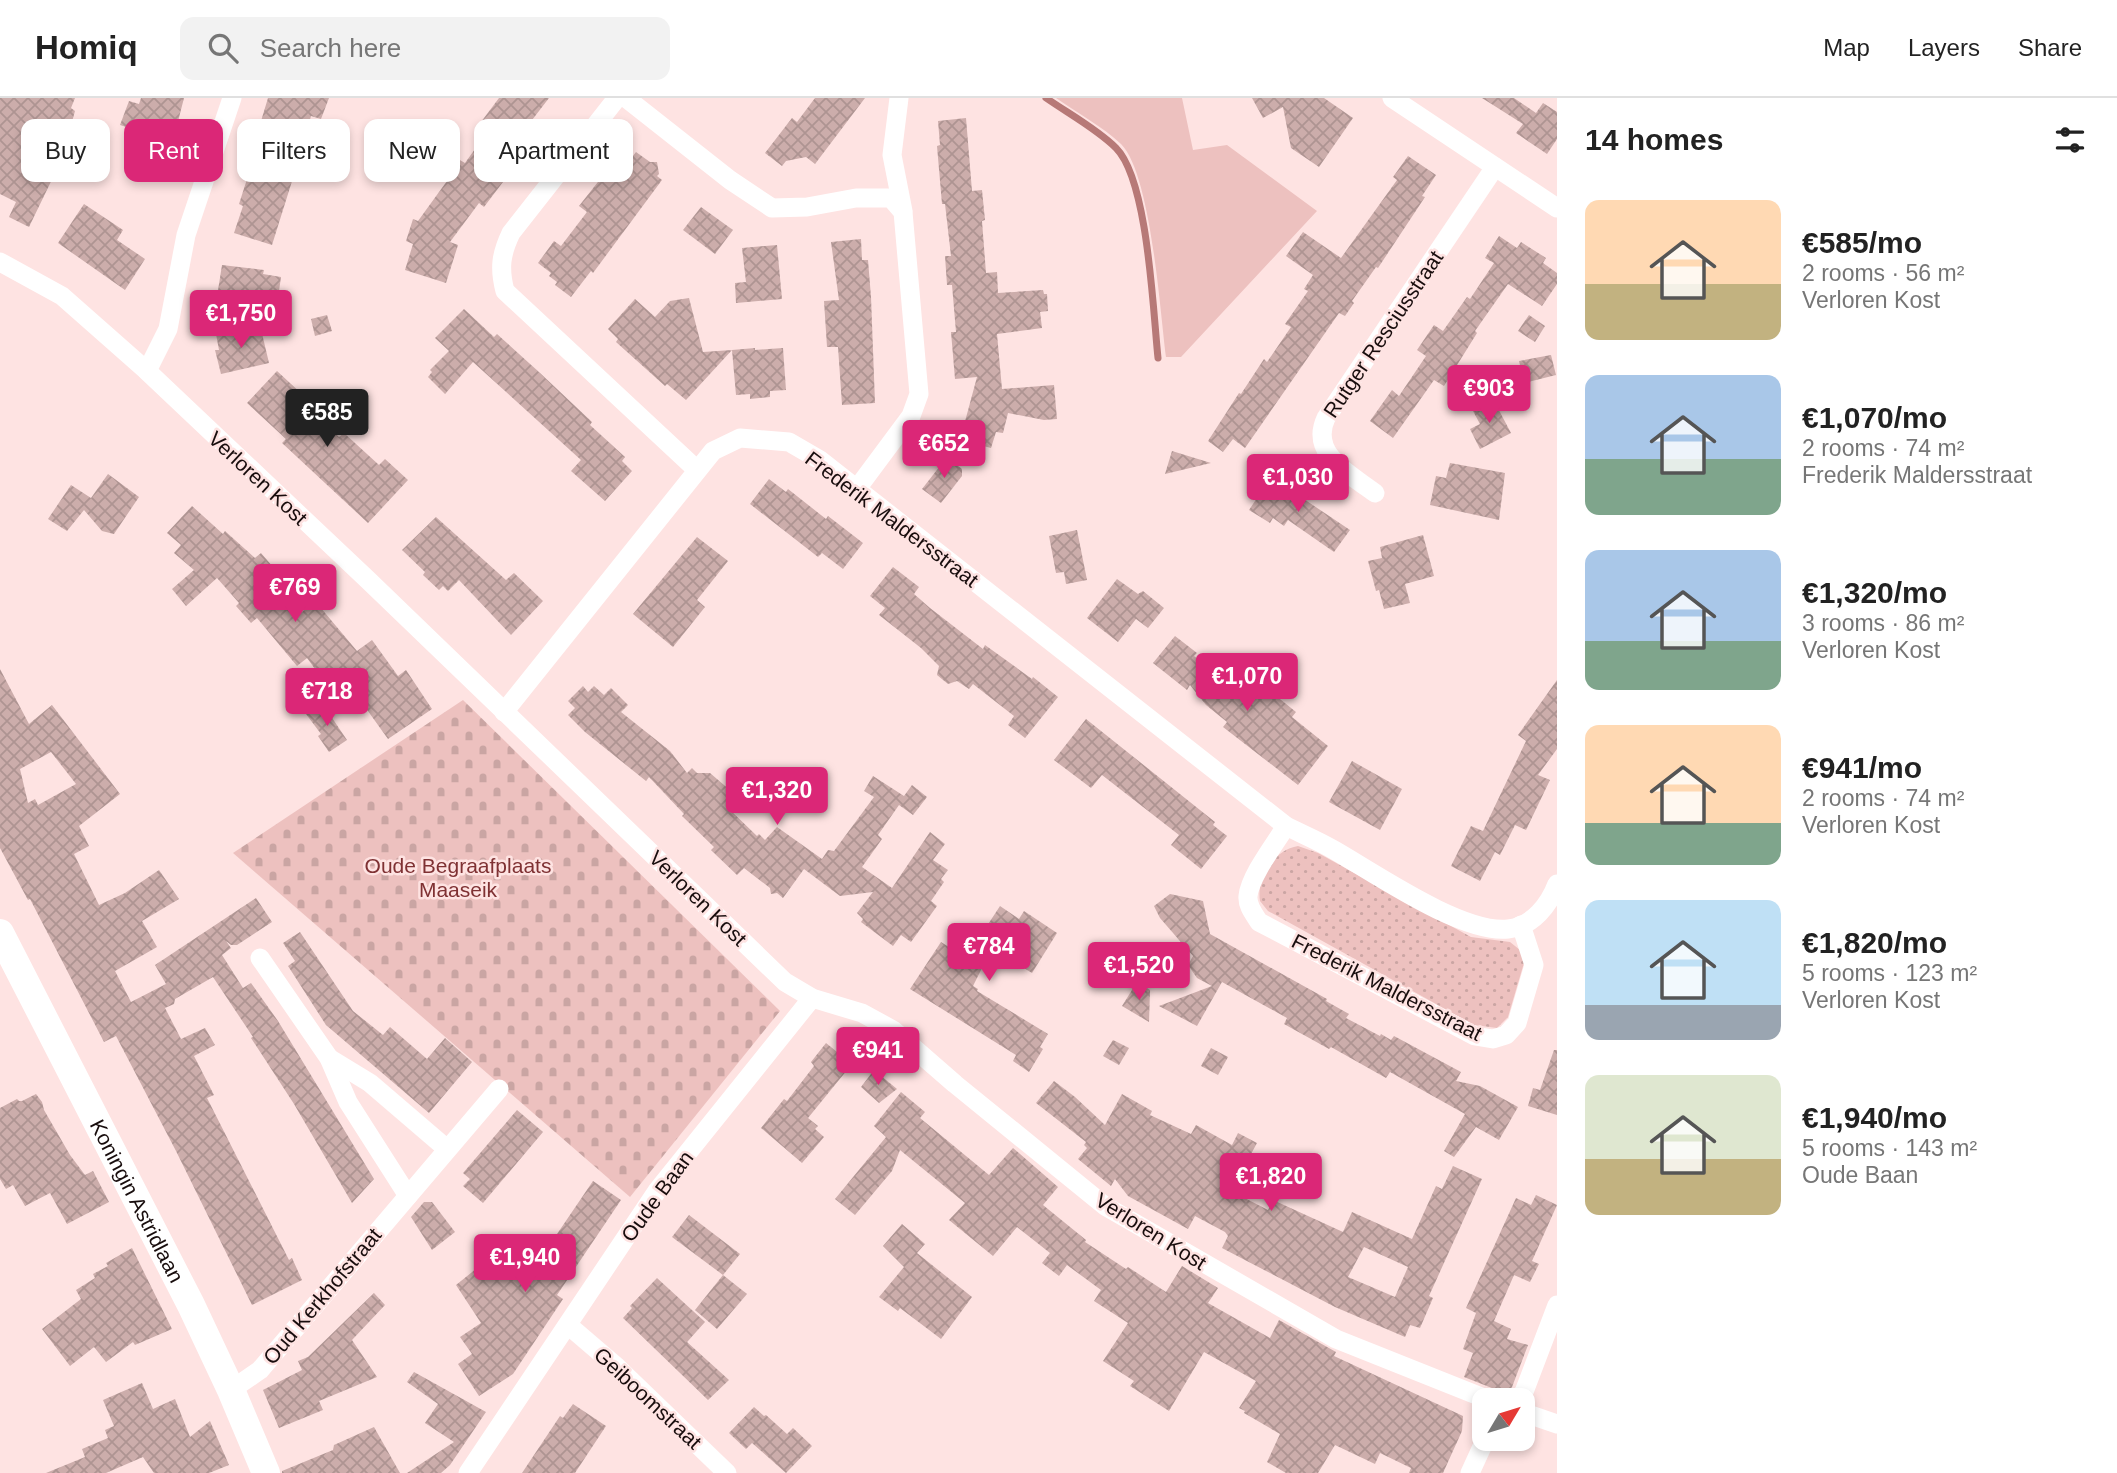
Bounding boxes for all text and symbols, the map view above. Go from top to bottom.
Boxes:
search box [180,17,670,80]
text: Homiq [35,29,138,66]
icon: search [204,29,242,67]
text: Search here [260,33,401,63]
text: Map [1823,34,1870,61]
text: Layers [1908,34,1980,61]
text: Share [2018,34,2082,61]
chip: Buy [21,119,110,182]
chip: Rent [124,119,223,182]
chip: Filters [237,119,350,182]
chip: New [364,119,460,182]
chip: Apartment [474,119,633,182]
icon: filters [2051,121,2089,159]
text: 14 homes [1585,123,1723,156]
text: €585/mo [1802,226,1922,259]
icon: home [1641,228,1725,312]
street label: Rutger Resciusstraat [1319,246,1447,422]
text: 2 rooms · 56 m² [1802,260,1964,286]
text: Verloren Kost [1802,287,1940,313]
pin: €1,750 [184,290,298,350]
text: €1,750 [206,300,276,326]
pin: €903 [1448,366,1530,425]
text: €903 [1463,375,1515,401]
pin: €585 [286,390,368,449]
text: €585 [301,399,353,425]
text: €1,070/mo [1802,401,1947,434]
icon: home [1641,403,1725,487]
pin: €652 [903,420,985,480]
street label: Verloren Kost [204,427,312,530]
text: €652 [918,430,970,456]
text: 2 rooms · 74 m² [1802,435,1964,461]
street label: Frederik Maldersstraat [801,447,983,591]
pin: €1,030 [1241,454,1355,514]
text: Frederik Maldersstraat [1802,462,2032,488]
text: €1,030 [1263,464,1333,490]
pin: €769 [254,564,336,624]
text: €769 [269,574,321,600]
text: €1,320/mo [1802,576,1947,609]
icon: home [1641,578,1725,662]
text: 3 rooms · 86 m² [1802,610,1964,636]
text: Verloren Kost [1802,637,1940,663]
pin: €1,070 [1190,654,1304,713]
text: €1,070 [1212,663,1282,689]
pin: €718 [286,668,368,728]
text: €718 [301,678,353,704]
text: €941/mo [1802,751,1922,784]
icon: home [1641,753,1725,837]
pin: €1,320 [720,768,834,827]
text: €1,320 [742,777,812,803]
text: 2 rooms · 74 m² [1802,785,1964,811]
text: Verloren Kost [1802,812,1940,838]
street label: Verloren Kost [645,846,751,950]
park label: Oude Begraafplaats Maaseik [365,854,551,901]
pin: €784 [948,924,1030,983]
text: €1,820/mo [1802,926,1947,959]
icon: home [1641,928,1725,1012]
street label: Frederik Maldersstraat [1288,929,1486,1045]
text: €784 [963,933,1015,959]
pin: €1,520 [1082,942,1196,1002]
text: €1,520 [1104,952,1174,978]
text: 5 rooms · 123 m² [1802,960,1977,986]
text: Verloren Kost [1802,987,1940,1013]
pin: €941 [837,1028,919,1087]
text: €941 [852,1037,904,1063]
text: €1,940/mo [1802,1101,1947,1134]
icon: home [1641,1103,1725,1187]
street label: Koningin Astridlaan [86,1115,189,1286]
text: 5 rooms · 143 m² [1802,1135,1977,1161]
street label: Oude Baan [616,1146,698,1246]
pin: €1,820 [1214,1154,1328,1213]
text: Oude Baan [1802,1162,1918,1188]
text: €1,820 [1236,1163,1306,1189]
street label: Verloren Kost [1091,1188,1211,1274]
street label: Oud Kerkhofstraat [258,1223,386,1369]
pin: €1,940 [468,1234,582,1294]
text: €1,940 [490,1244,560,1270]
street label: Geiboomstraat [590,1343,706,1453]
north arrow [1472,1388,1535,1451]
map controls [1472,1388,1535,1451]

